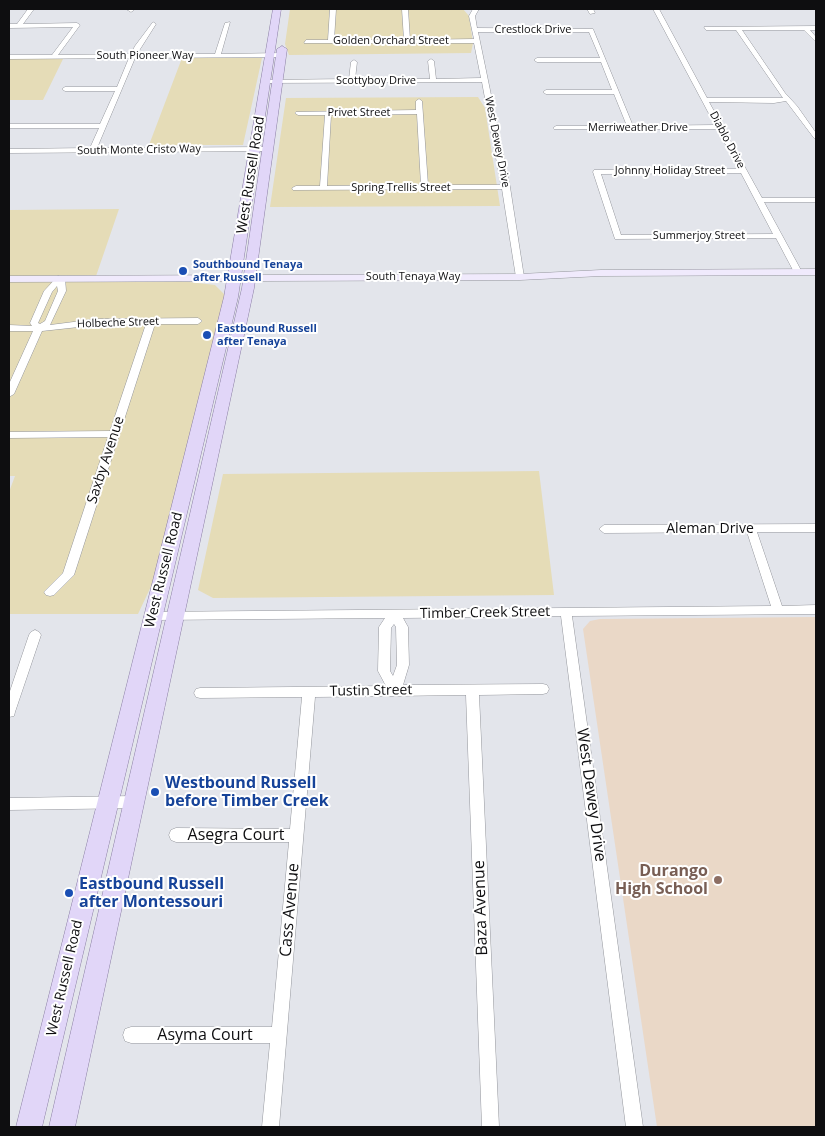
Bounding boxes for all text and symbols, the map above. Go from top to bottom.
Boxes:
street label: Crestlock Drive [495,23,571,37]
street label: Golden Orchard Street [333,34,449,48]
street label: South Pioneer Way [96,49,194,63]
street label: Scottyboy Drive [336,74,416,88]
street label: West Dewey Drive [482,95,512,189]
street label: Privet Street [327,106,391,120]
street label: Diablo Drive [706,109,748,171]
street label: West Russell Road [233,115,269,235]
street label: Merriweather Drive [588,121,688,135]
street label: South Monte Cristo Way [77,142,201,158]
street label: Johnny Holiday Street [615,164,725,178]
street label: Spring Trellis Street [351,181,451,195]
street label: Summerjoy Street [653,229,745,243]
place label: Southbound Tenaya after Russell [193,258,303,284]
marker: Southbound Tenaya after Russell [177,265,189,277]
street label: South Tenaya Way [366,270,460,284]
street label: Holbeche Street [77,315,159,331]
place label: Eastbound Russell after Tenaya [217,322,317,348]
marker: Eastbound Russell after Tenaya [201,329,213,341]
street label: Saxby Avenue [84,414,128,506]
street label: West Russell Road [141,510,187,630]
street label: Aleman Drive [666,521,754,537]
street label: Timber Creek Street [420,603,550,623]
street label: Tustin Street [329,682,413,700]
street label: West Dewey Drive [572,727,610,863]
place label: Westbound Russell before Timber Creek [165,773,329,811]
marker: Westbound Russell before Timber Creek [149,786,161,798]
street label: Asegra Court [188,825,284,845]
street label: Baza Avenue [470,860,492,956]
place label: Durango High School [615,861,708,899]
street label: Cass Avenue [276,862,304,958]
place label: Eastbound Russell after Montessouri [79,874,224,912]
marker: Durango High School [712,874,724,886]
marker: Eastbound Russell after Montessouri [63,887,75,899]
street label: West Russell Road [43,918,87,1038]
street label: Asyma Court [157,1025,253,1045]

